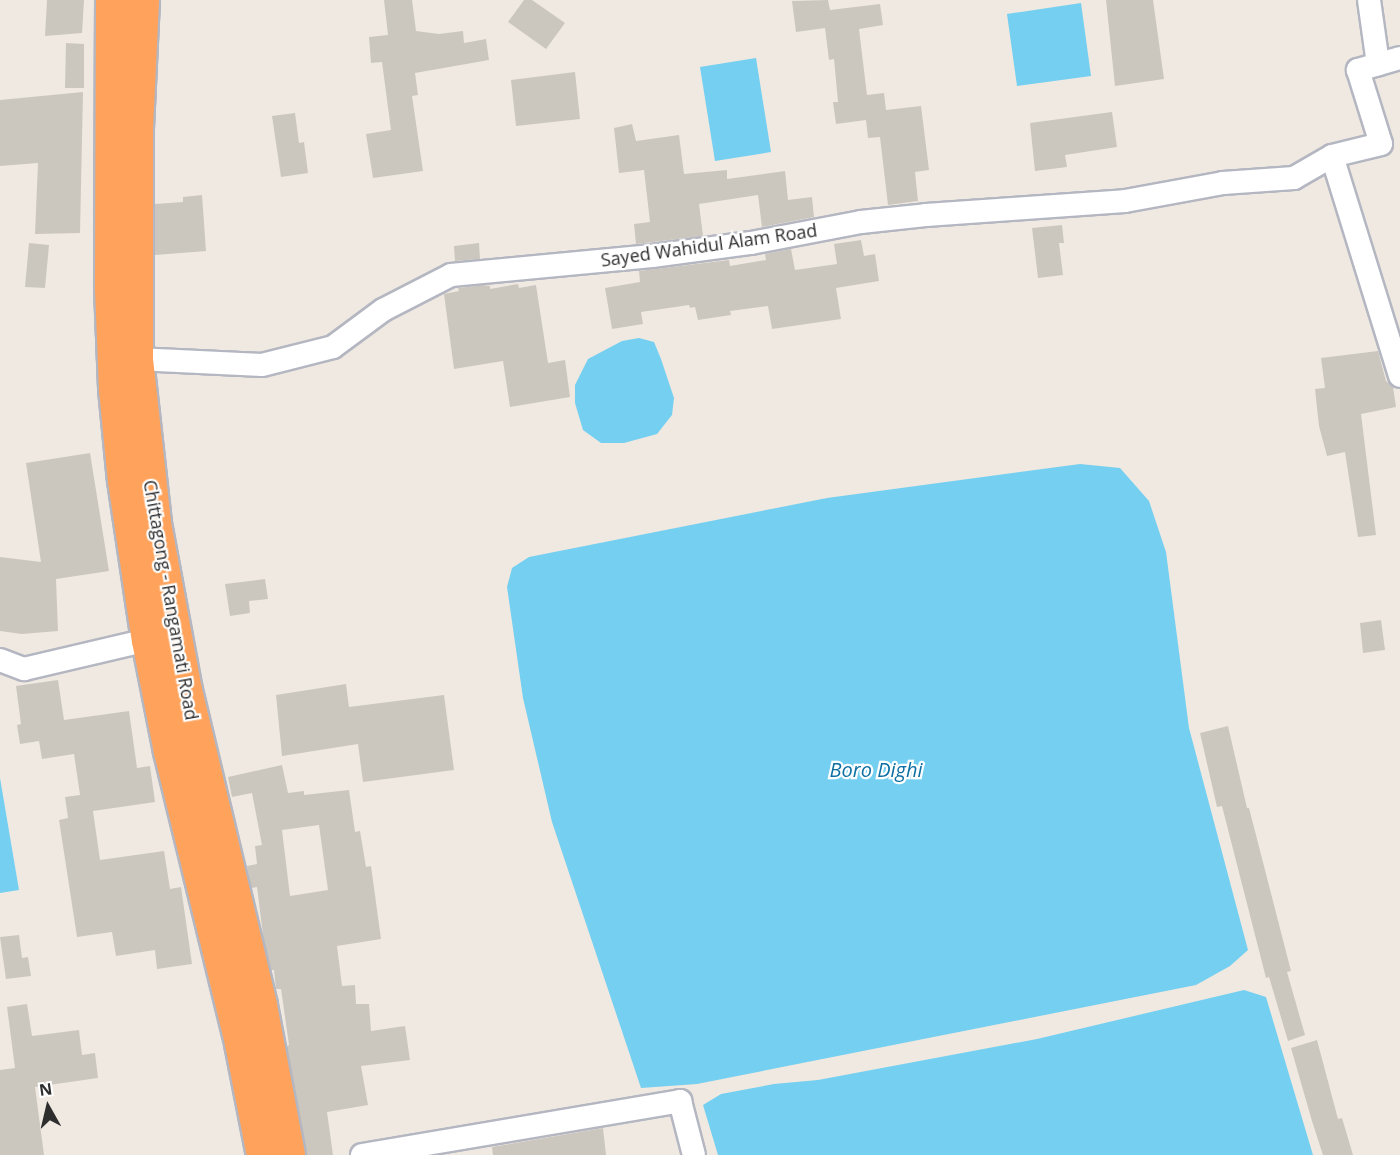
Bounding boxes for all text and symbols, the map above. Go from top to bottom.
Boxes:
street label: Sayed Wahidul Alam Road [599,219,819,271]
street label: Chittagong - Rangamati Road [139,478,203,722]
water label: Boro Dighi [830,757,922,781]
north arrow [18,1077,78,1137]
text: N [38,1077,53,1101]

